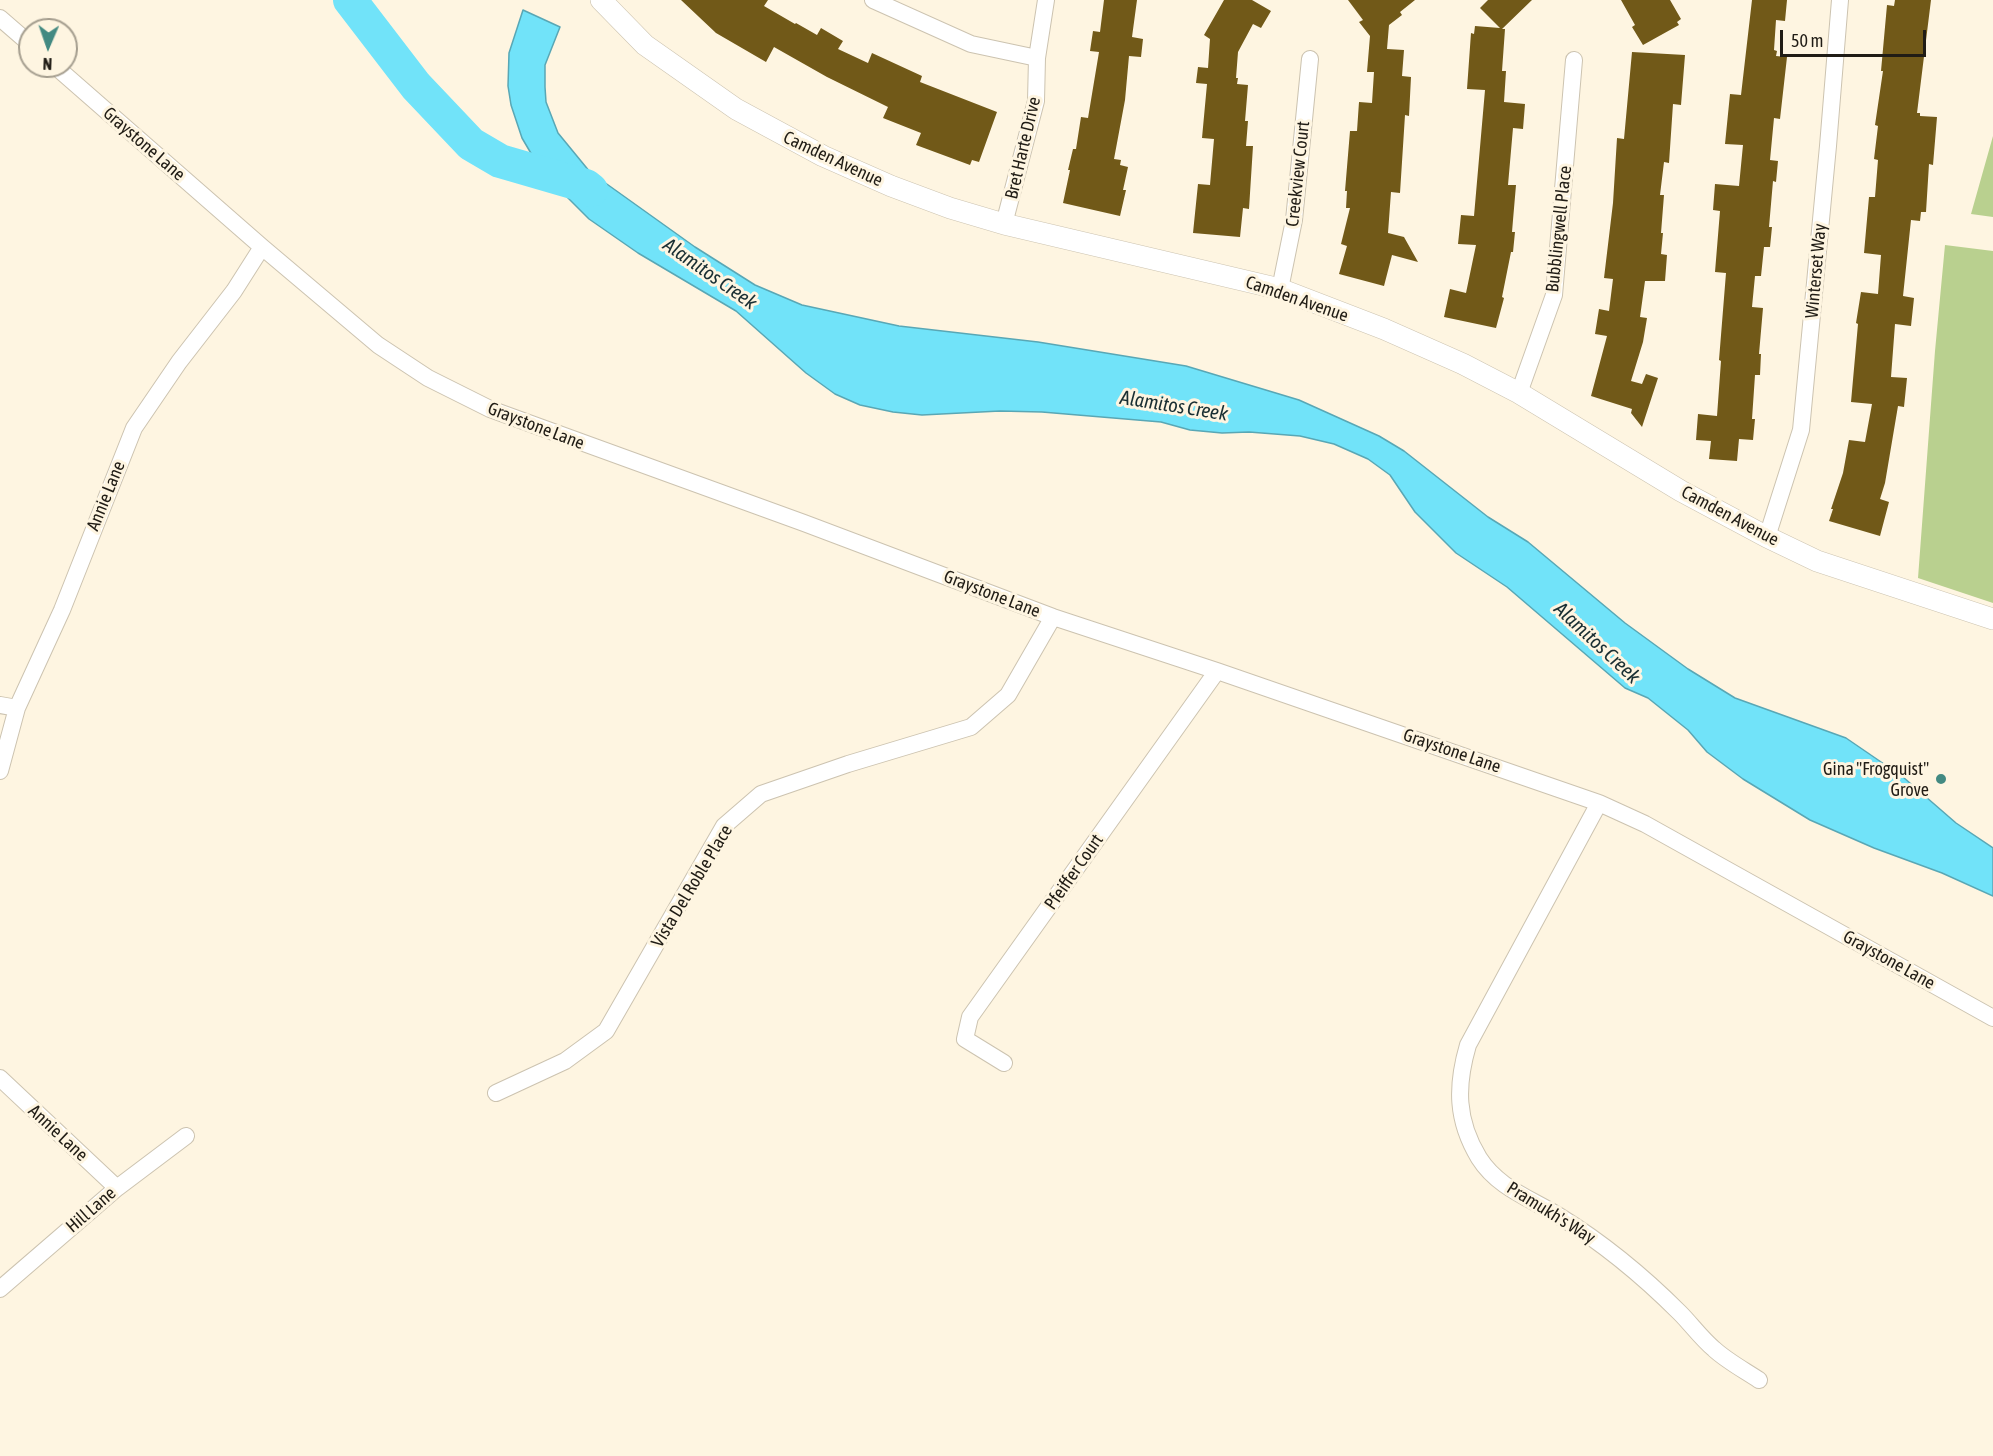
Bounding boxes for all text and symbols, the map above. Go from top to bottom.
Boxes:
north arrow [18,18,78,78]
scale bar [1783,18,1928,56]
text: 50 m [1791,30,1823,51]
text: N [42,55,52,73]
street label: Bret Harte Drive [1001,95,1045,201]
street label: Graystone Lane [99,102,189,186]
street label: Creekview Court [1282,120,1314,228]
street label: Camden Avenue [780,127,886,191]
street label: Bubblingwell Place [1542,165,1576,293]
street label: Winterset Way [1801,223,1831,319]
water label: Alamitos Creek [659,233,761,315]
street label: Camden Avenue [1243,271,1351,327]
water label: Alamitos Creek [1118,386,1230,426]
street label: Graystone Lane [485,398,587,454]
street label: Annie Lane [82,458,130,534]
street label: Camden Avenue [1678,481,1782,551]
street label: Graystone Lane [941,566,1043,622]
water label: Alamitos Creek [1549,597,1645,689]
street label: Graystone Lane [1400,724,1504,778]
place label: Gina "Frogquist" Grove [1823,758,1929,800]
marker: Gina "Frogquist" Grove [1934,772,1948,786]
street label: Vista Del Roble Place [647,821,737,951]
street label: Pfeiffer Court [1040,830,1108,914]
street label: Graystone Lane [1839,926,1939,994]
street label: Annie Lane [24,1100,92,1166]
street label: Pramukh's Way [1503,1177,1599,1249]
street label: Hill Lane [62,1183,120,1237]

